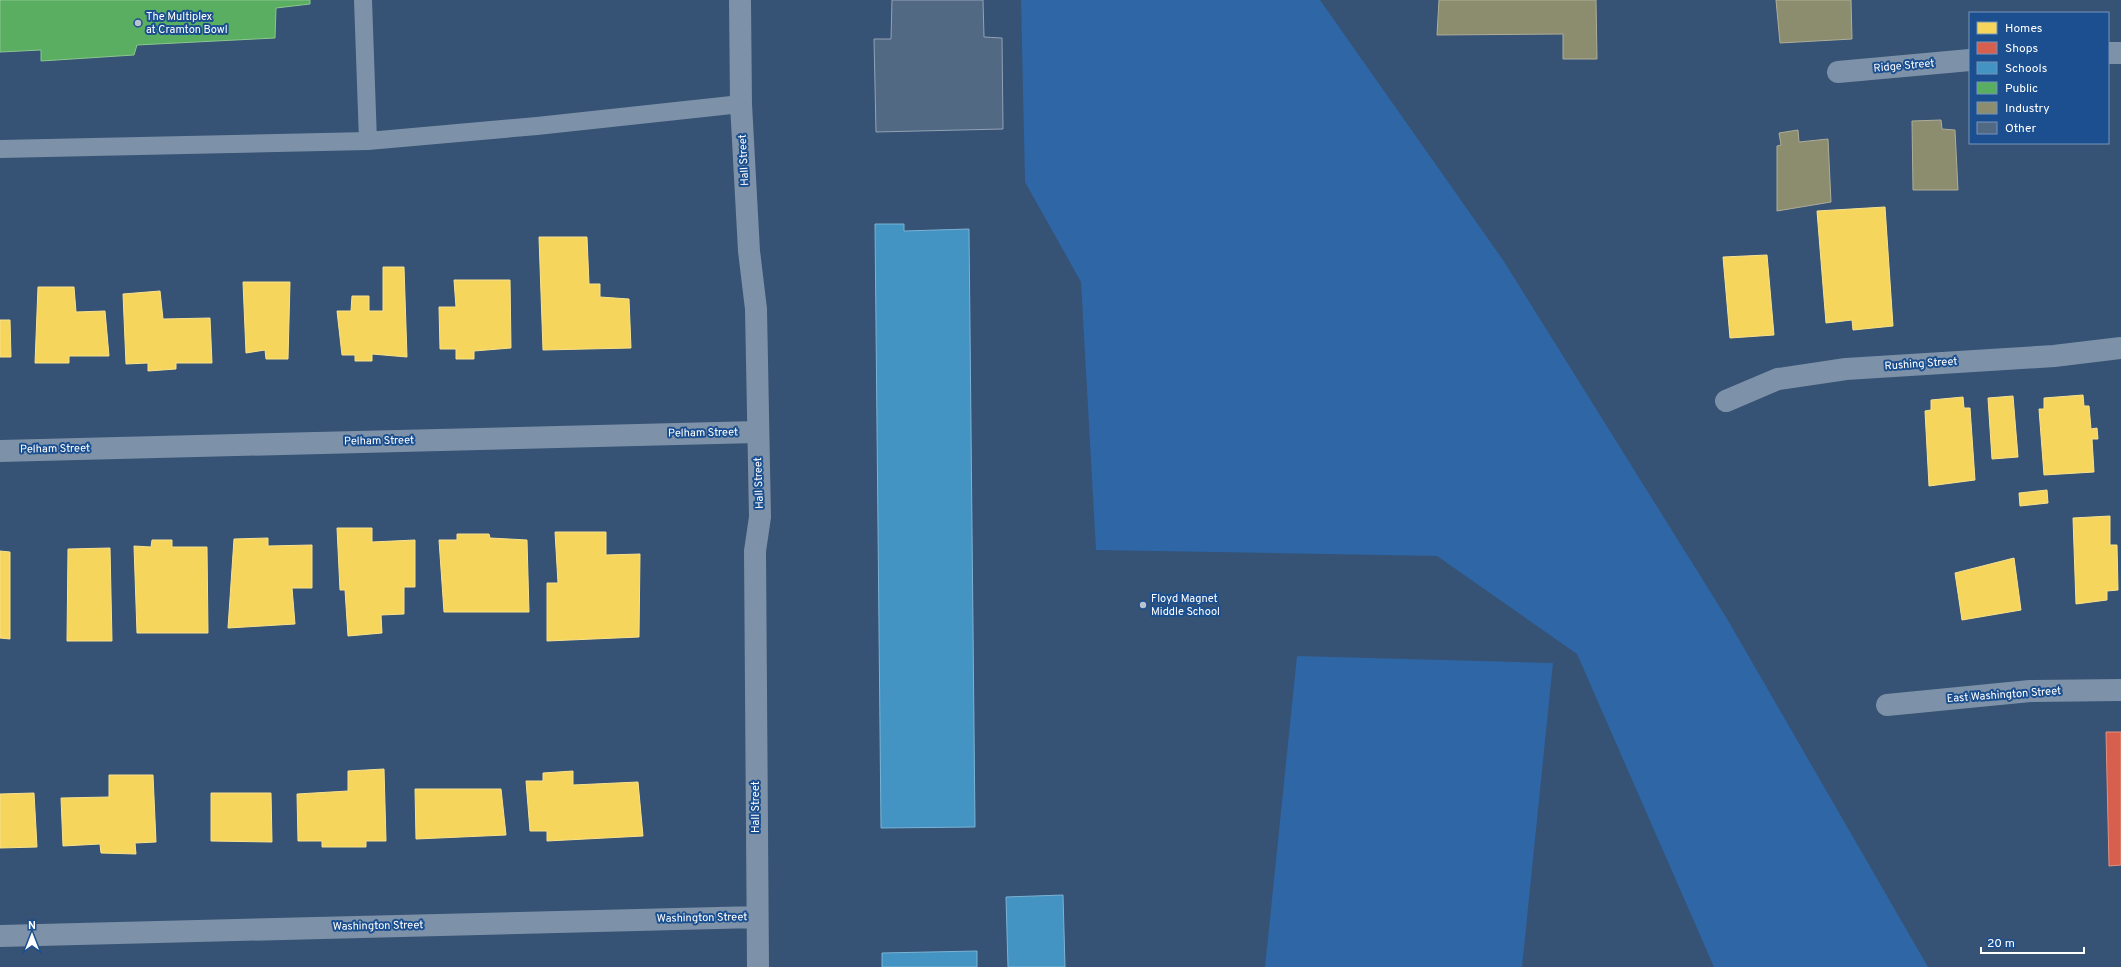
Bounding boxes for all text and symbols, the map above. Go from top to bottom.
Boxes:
place label: The Multiplex at Cramton Bowl [146,10,228,37]
legend [1969,12,2109,144]
marker: The Multiplex at Cramton Bowl [133,18,143,28]
text: Homes [2005,21,2042,37]
text: Shops [2005,41,2038,57]
street label: Ridge Street [1873,56,1935,76]
text: Schools [2005,61,2047,77]
text: Public [2005,81,2038,97]
text: Industry [2005,101,2050,117]
text: Other [2005,121,2037,137]
street label: Hall Street [736,134,752,186]
street label: Rushing Street [1884,354,1958,374]
street label: Pelham Street [668,425,738,441]
street label: Pelham Street [344,433,414,449]
street label: Pelham Street [20,441,90,457]
street label: Hall Street [751,457,767,509]
place label: Floyd Magnet Middle School [1151,592,1220,619]
marker: Floyd Magnet Middle School [1138,600,1148,610]
street label: East Washington Street [1946,684,2062,706]
street label: Hall Street [749,781,763,833]
street label: Washington Street [657,910,747,926]
north arrow [12,915,52,955]
street label: Washington Street [333,918,423,934]
text: N [28,919,36,933]
scale bar [1981,929,2084,955]
text: 20 m [1987,936,2015,952]

